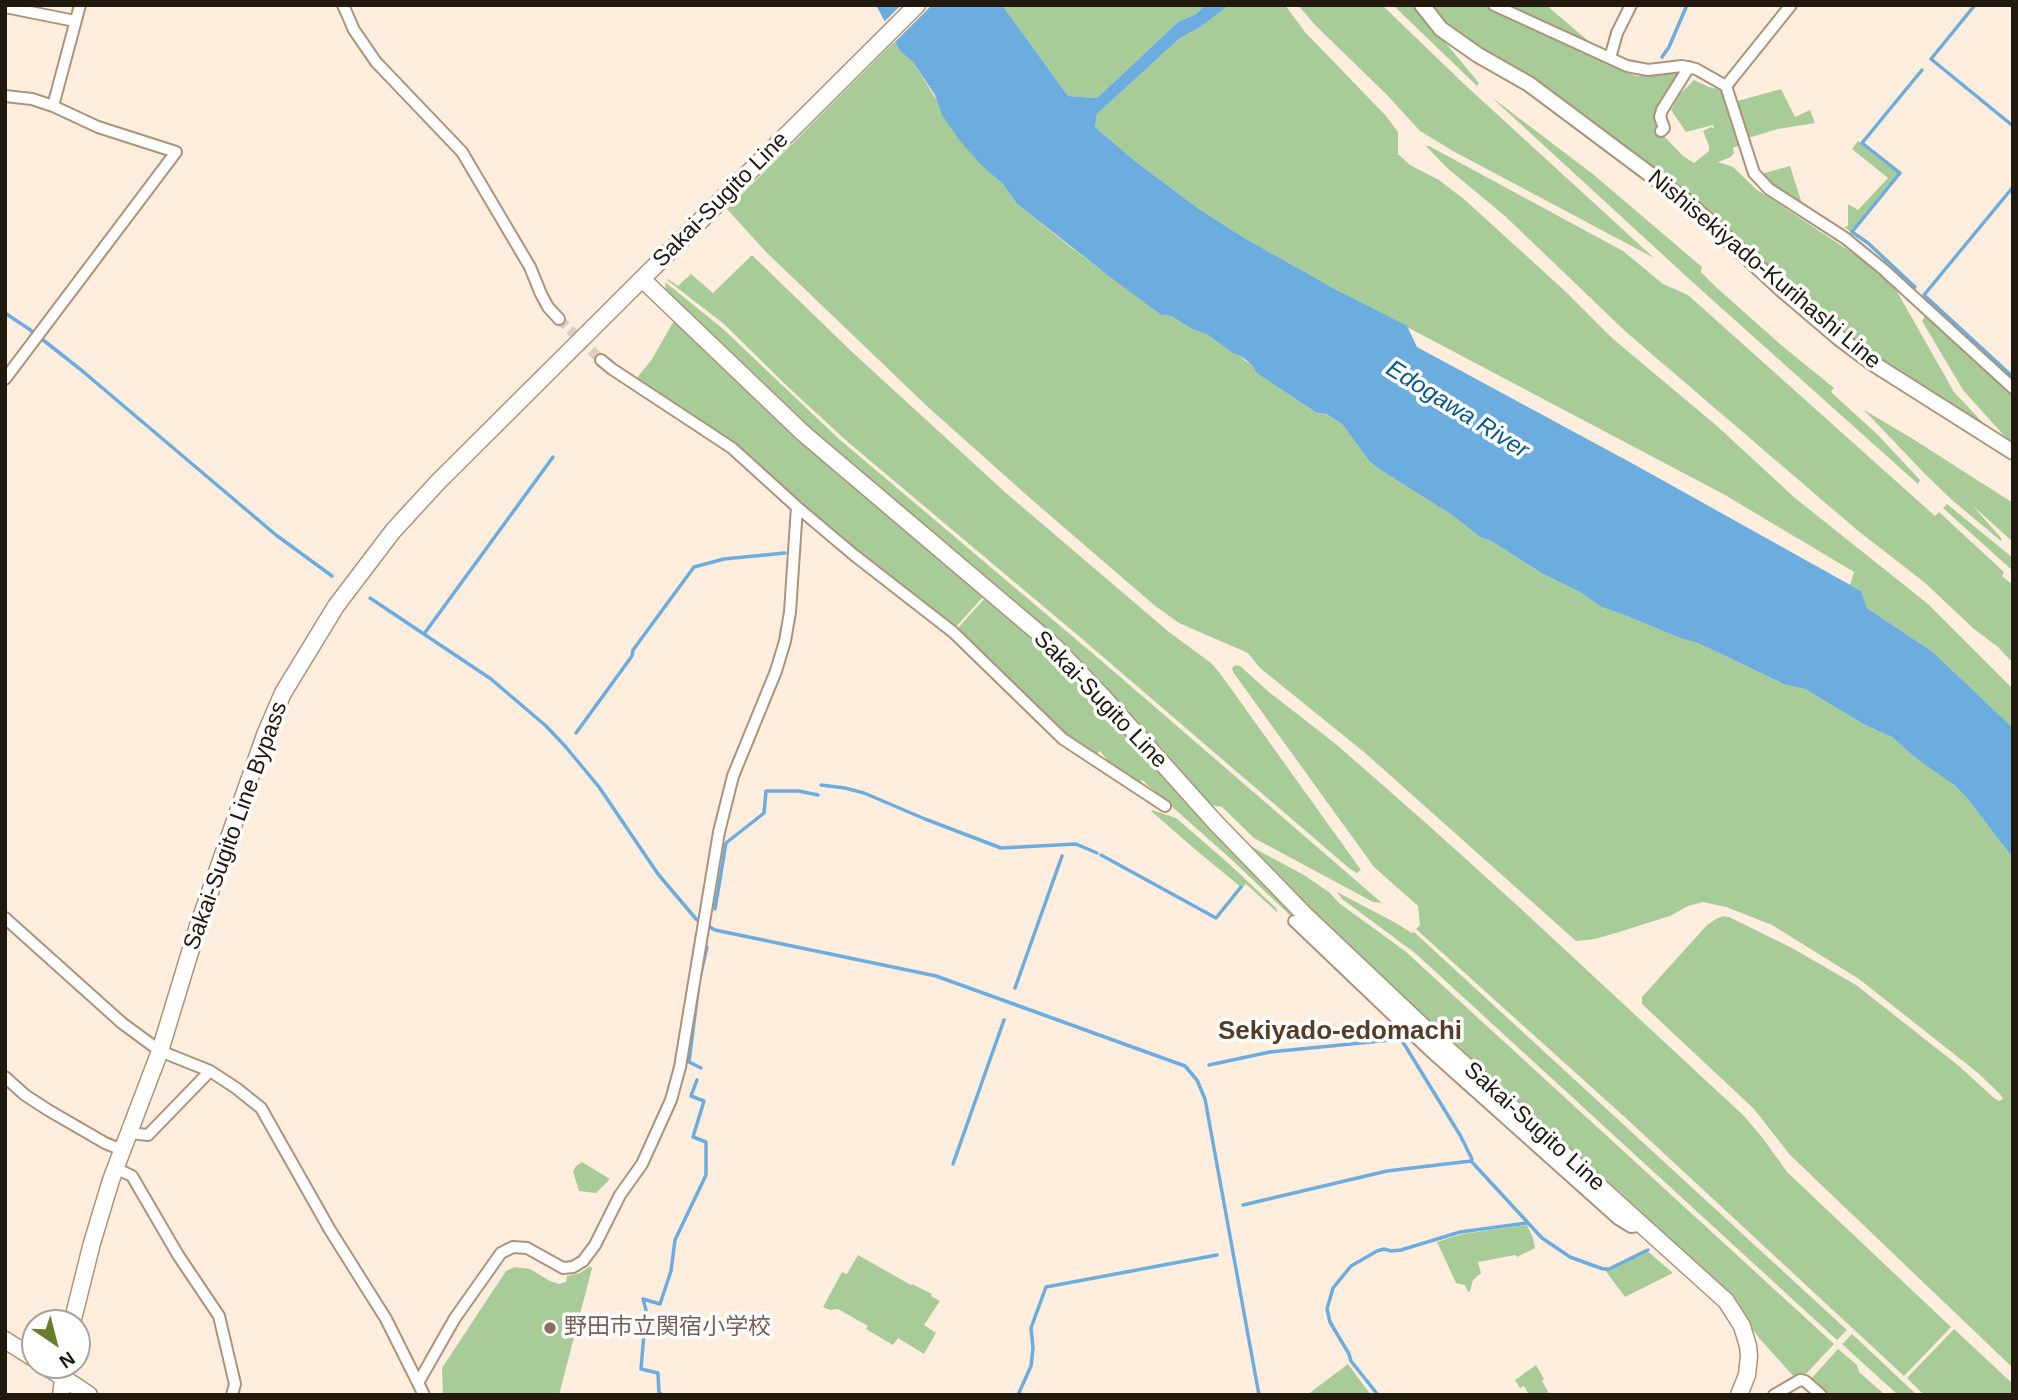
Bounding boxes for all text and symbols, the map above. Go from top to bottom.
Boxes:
street label: Sakai-Sugito Line [648,127,794,273]
street label: Nishisekiyado-Kurihashi Line [1642,165,1886,375]
water label: Edogawa River [1380,355,1534,465]
street label: Sakai-Sugito Line [1027,626,1173,774]
street label: Sakai-Sugito Line Bypass [178,698,294,954]
district label: Sekiyado-edomachi [1218,1016,1462,1048]
street label: Sakai-Sugito Line [1458,1056,1610,1198]
north arrow [21,1309,91,1379]
place label: 野田市立関宿小学校 [564,1314,771,1342]
marker: 野田市立関宿小学校 [542,1320,558,1336]
text: N [56,1347,79,1373]

